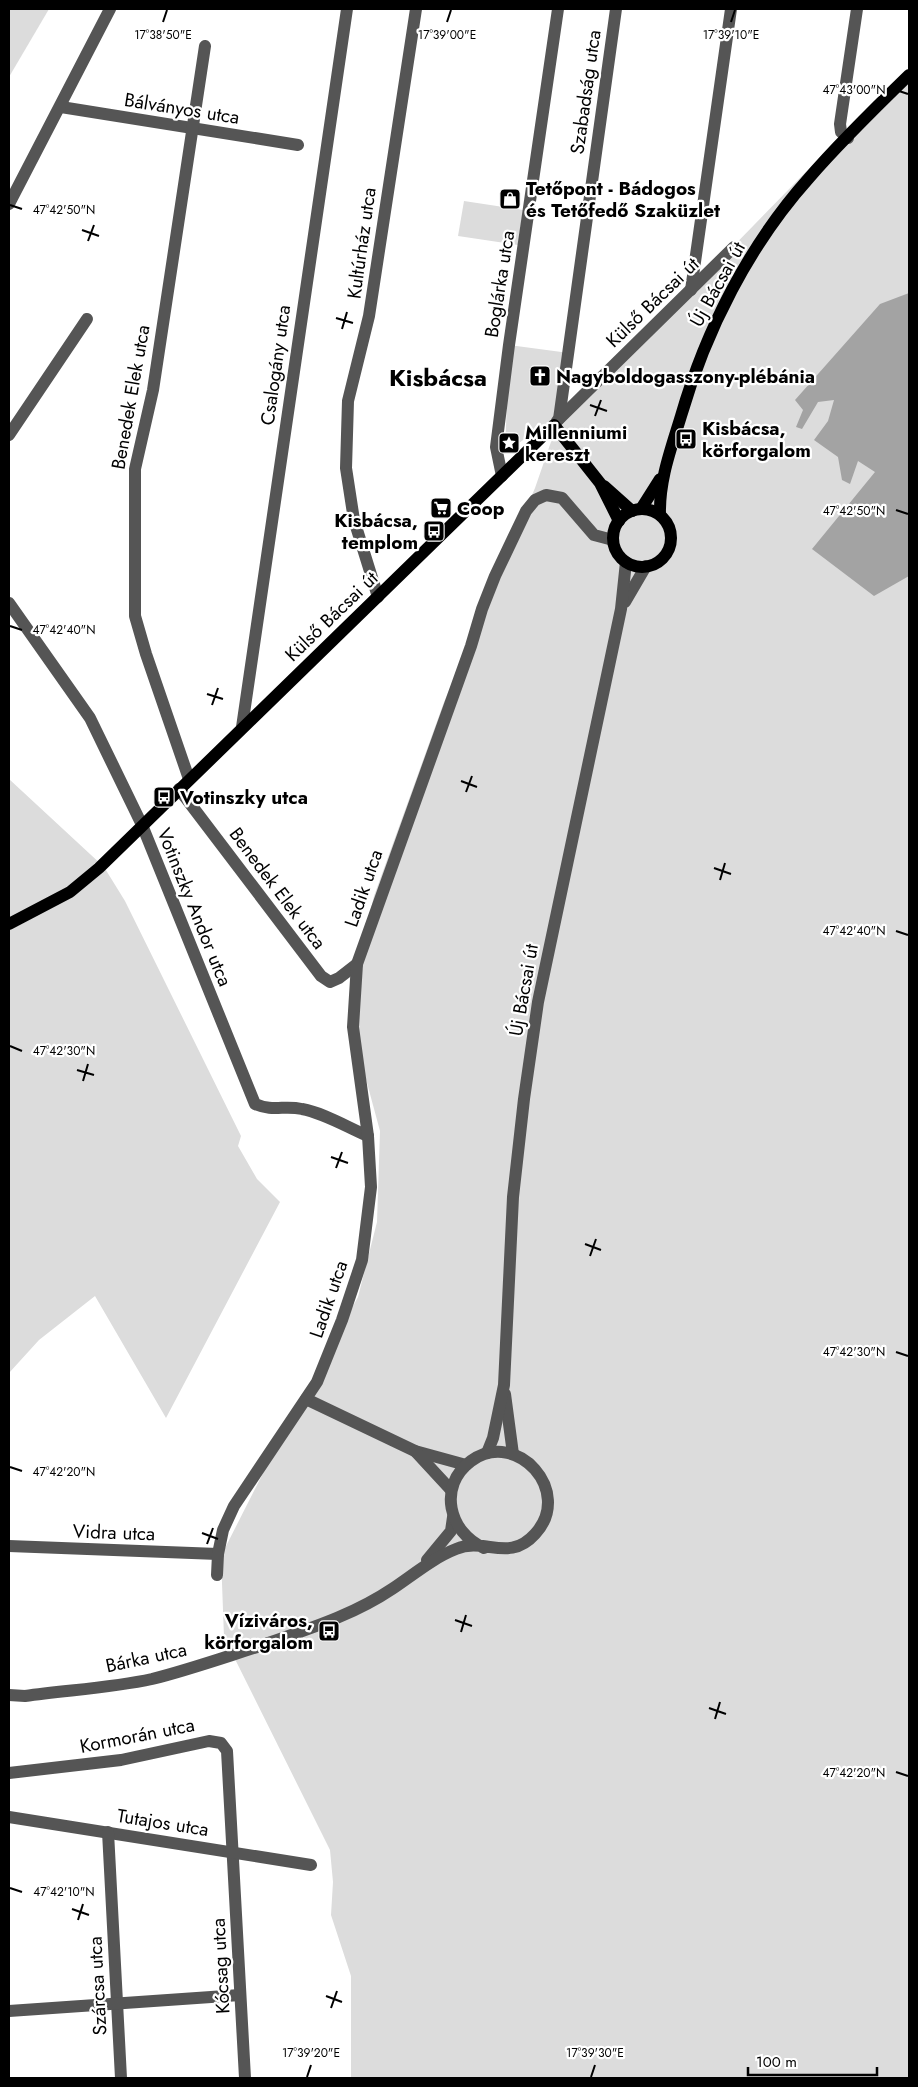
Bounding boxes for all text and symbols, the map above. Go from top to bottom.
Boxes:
text: 17°38'50"E [134,26,192,44]
text: 17°39'00"E [418,26,476,44]
text: 17°39'10"E [703,26,759,44]
street label: Szabadság utca [563,28,608,156]
text: 47°43'00"N [823,81,885,99]
street label: Bálványos utca [122,86,241,131]
place label: Tetőpont - Bádogos és Tetőfedő Szaküzlet [526,175,720,224]
street label: Kultúrház utca [340,186,383,300]
shop icon: Tetőpont - Bádogos és Tetőfedő Szaküzlet [498,187,522,211]
text: 47°42'50"N [33,201,95,219]
street label: Boglárka utca [478,229,521,339]
street label: Új Bácsai út [683,237,752,332]
street label: Külső Bácsai út [600,251,705,354]
street label: Csalogány utca [254,303,297,427]
street label: Benedek Elek utca [104,323,156,471]
district label: Kisbácsa [389,360,487,395]
place label: Nagyboldogasszony-plébánia [556,363,815,390]
church icon: Nagyboldogasszony-plébánia [528,364,552,388]
place label: Kisbácsa, körforgalom [702,415,811,464]
place label: Millenniumi kereszt [525,419,627,468]
bus stop icon: Kisbácsa, körforgalom [674,427,698,451]
place icon: Millenniumi kereszt [497,431,521,455]
place label: Coop [457,495,505,522]
supermarket icon: Coop [429,496,453,520]
text: 47°42'50"N [823,502,885,520]
place label: Kisbácsa, templom [334,507,418,556]
bus stop icon: Kisbácsa, templom [422,519,446,543]
street label: Külső Bácsai út [279,565,384,668]
text: 47°42'40"N [33,621,95,639]
place label: Votinszky utca [179,784,308,811]
bus stop icon: Votinszky utca [152,785,176,809]
street label: Benedek Elek utca [223,822,332,955]
street label: Votinszky Andor utca [150,824,239,990]
street label: Ladik utca [338,846,389,931]
text: 47°42'40"N [823,922,885,940]
street label: Új Bácsai út [502,941,545,1038]
text: 47°42'30"N [33,1042,95,1060]
street label: Ladik utca [303,1257,354,1342]
text: 47°42'30"N [823,1343,885,1361]
text: 47°42'20"N [33,1463,95,1481]
street label: Vidra utca [72,1518,156,1547]
place label: Víziváros, körforgalom [204,1607,313,1656]
bus stop icon: Víziváros, körforgalom [317,1619,341,1643]
street label: Bárka utca [103,1636,189,1679]
street label: Kormorán utca [77,1711,197,1760]
text: 47°42'20"N [823,1764,885,1782]
street label: Tutajos utca [115,1802,211,1843]
text: 47°42'10"N [33,1883,95,1901]
street label: Kócsag utca [205,1917,236,2014]
street label: Szárcsa utca [81,1936,114,2036]
text: 17°39'20"E [282,2044,340,2062]
text: 17°39'30"E [566,2044,624,2062]
scale bar [748,2044,877,2076]
text: 100 m [756,2051,797,2073]

